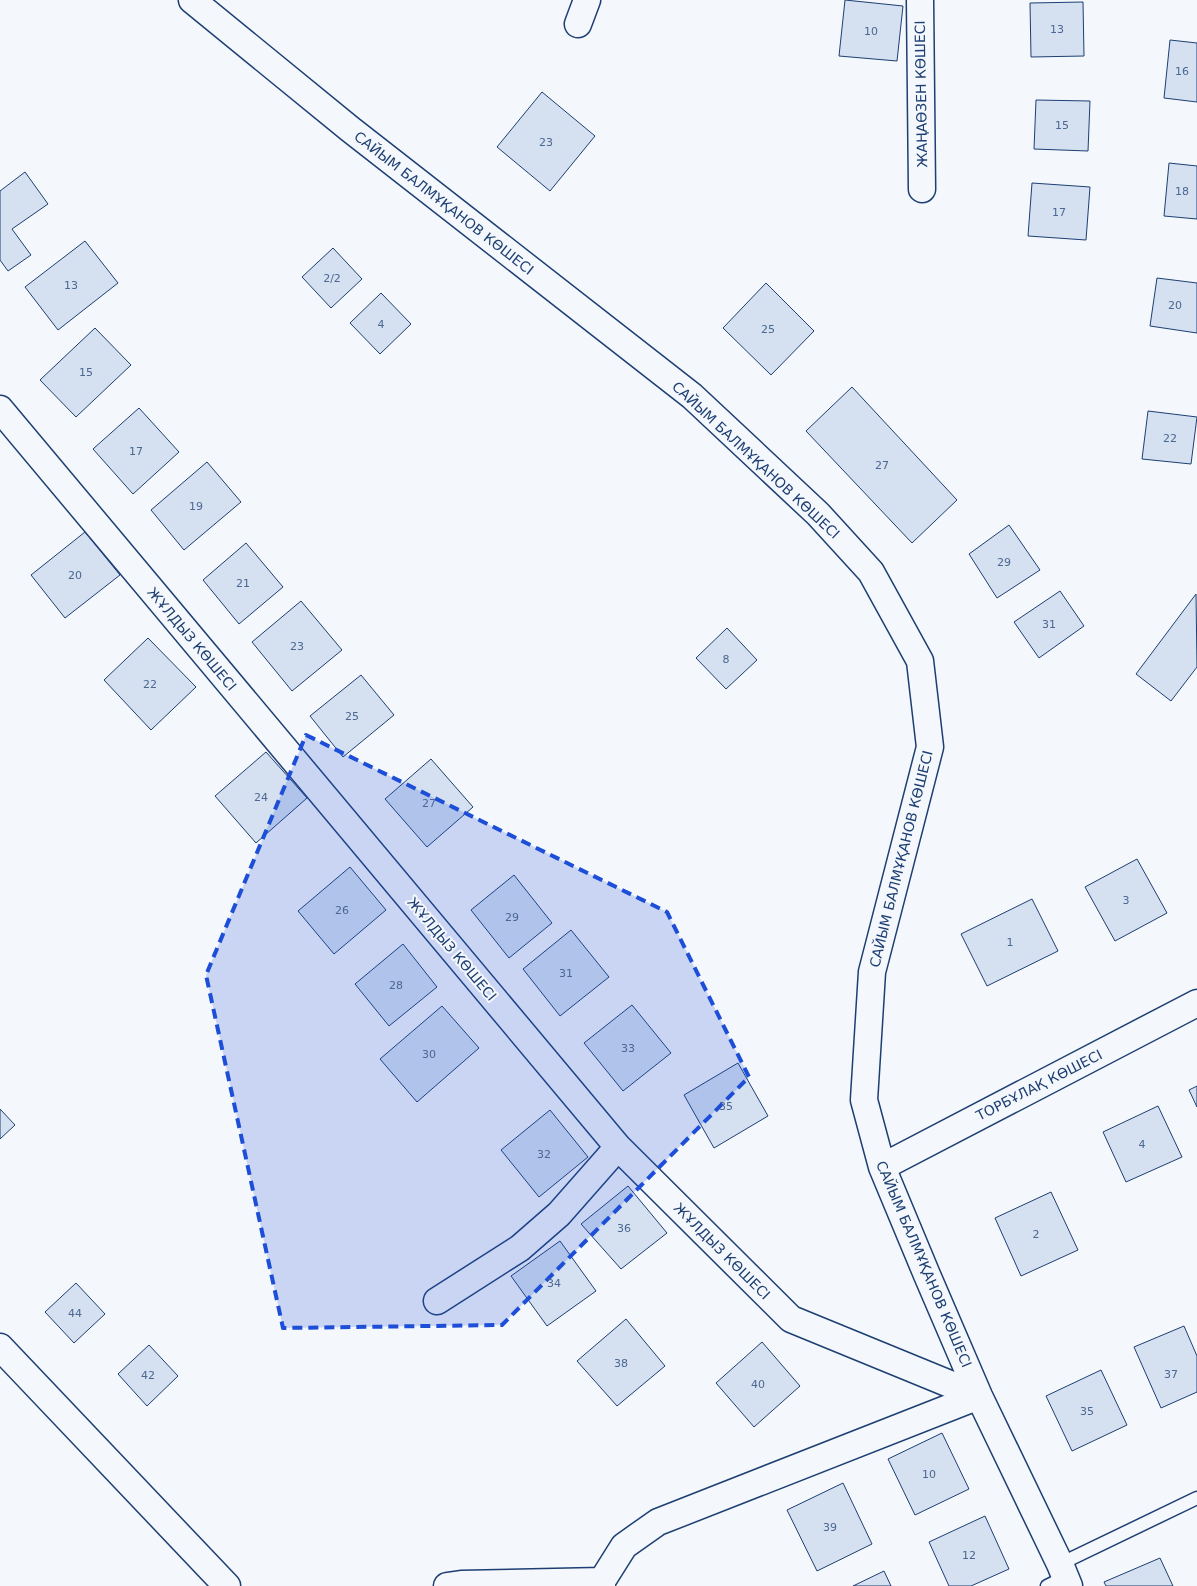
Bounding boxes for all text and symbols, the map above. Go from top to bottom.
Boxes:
street label: ЖАҢАӨЗЕН КӨШЕСІ [912,20,930,168]
house number: 13 [1050,23,1064,36]
house number: 10 [864,25,878,38]
house number: 16 [1175,65,1189,78]
house number: 15 [1055,119,1069,132]
street label: САЙЫМ БАЛМҰҚАНОВ КӨШЕСІ [351,127,537,278]
house number: 23 [539,136,553,149]
house number: 18 [1175,185,1189,198]
house number: 17 [1052,206,1066,219]
house number: 2/2 [323,272,341,285]
house number: 13 [64,279,78,292]
house number: 20 [1168,299,1182,312]
house number: 4 [378,318,385,331]
house number: 25 [761,323,775,336]
house number: 15 [79,366,93,379]
street label: САЙЫМ БАЛМҰҚАНОВ КӨШЕСІ [669,377,844,542]
house number: 22 [1163,432,1177,445]
house number: 17 [129,445,143,458]
house number: 27 [875,459,889,472]
house number: 19 [189,500,203,513]
house number: 29 [997,556,1011,569]
house number: 20 [68,569,82,582]
house number: 21 [236,577,250,590]
street label: ЖҰЛДЫЗ КӨШЕСІ [144,584,240,694]
house number: 31 [1042,618,1056,631]
house number: 23 [290,640,304,653]
house number: 8 [723,653,730,666]
house number: 22 [143,678,157,691]
house number: 25 [345,710,359,723]
street label: САЙЫМ БАЛМҰҚАНОВ КӨШЕСІ [865,749,936,969]
house number: 24 [254,791,268,804]
house number: 27 [422,797,436,810]
street label: ЖҰЛДЫЗ КӨШЕСІ [404,894,500,1004]
house number: 3 [1123,894,1130,907]
house number: 26 [335,904,349,917]
house number: 29 [505,911,519,924]
house number: 1 [1007,936,1014,949]
house number: 31 [559,967,573,980]
house number: 28 [389,979,403,992]
house number: 33 [621,1042,635,1055]
street label: ТОРБҰЛАҚ КӨШЕСІ [972,1046,1105,1124]
house number: 30 [422,1048,436,1061]
house number: 35 [719,1100,733,1113]
house number: 4 [1139,1138,1146,1151]
house number: 32 [537,1148,551,1161]
street label: САЙЫМ БАЛМҰҚАНОВ КӨШЕСІ [873,1158,976,1370]
street label: ЖҰЛДЫЗ КӨШЕСІ [671,1200,773,1302]
house number: 36 [617,1222,631,1235]
house number: 2 [1033,1228,1040,1241]
house number: 34 [547,1277,561,1290]
house number: 44 [68,1307,82,1320]
house number: 38 [614,1357,628,1370]
house number: 37 [1164,1368,1178,1381]
house number: 42 [141,1369,155,1382]
house number: 40 [751,1378,765,1391]
house number: 35 [1080,1405,1094,1418]
house number: 10 [922,1468,936,1481]
house number: 39 [823,1521,837,1534]
house number: 12 [962,1549,976,1562]

